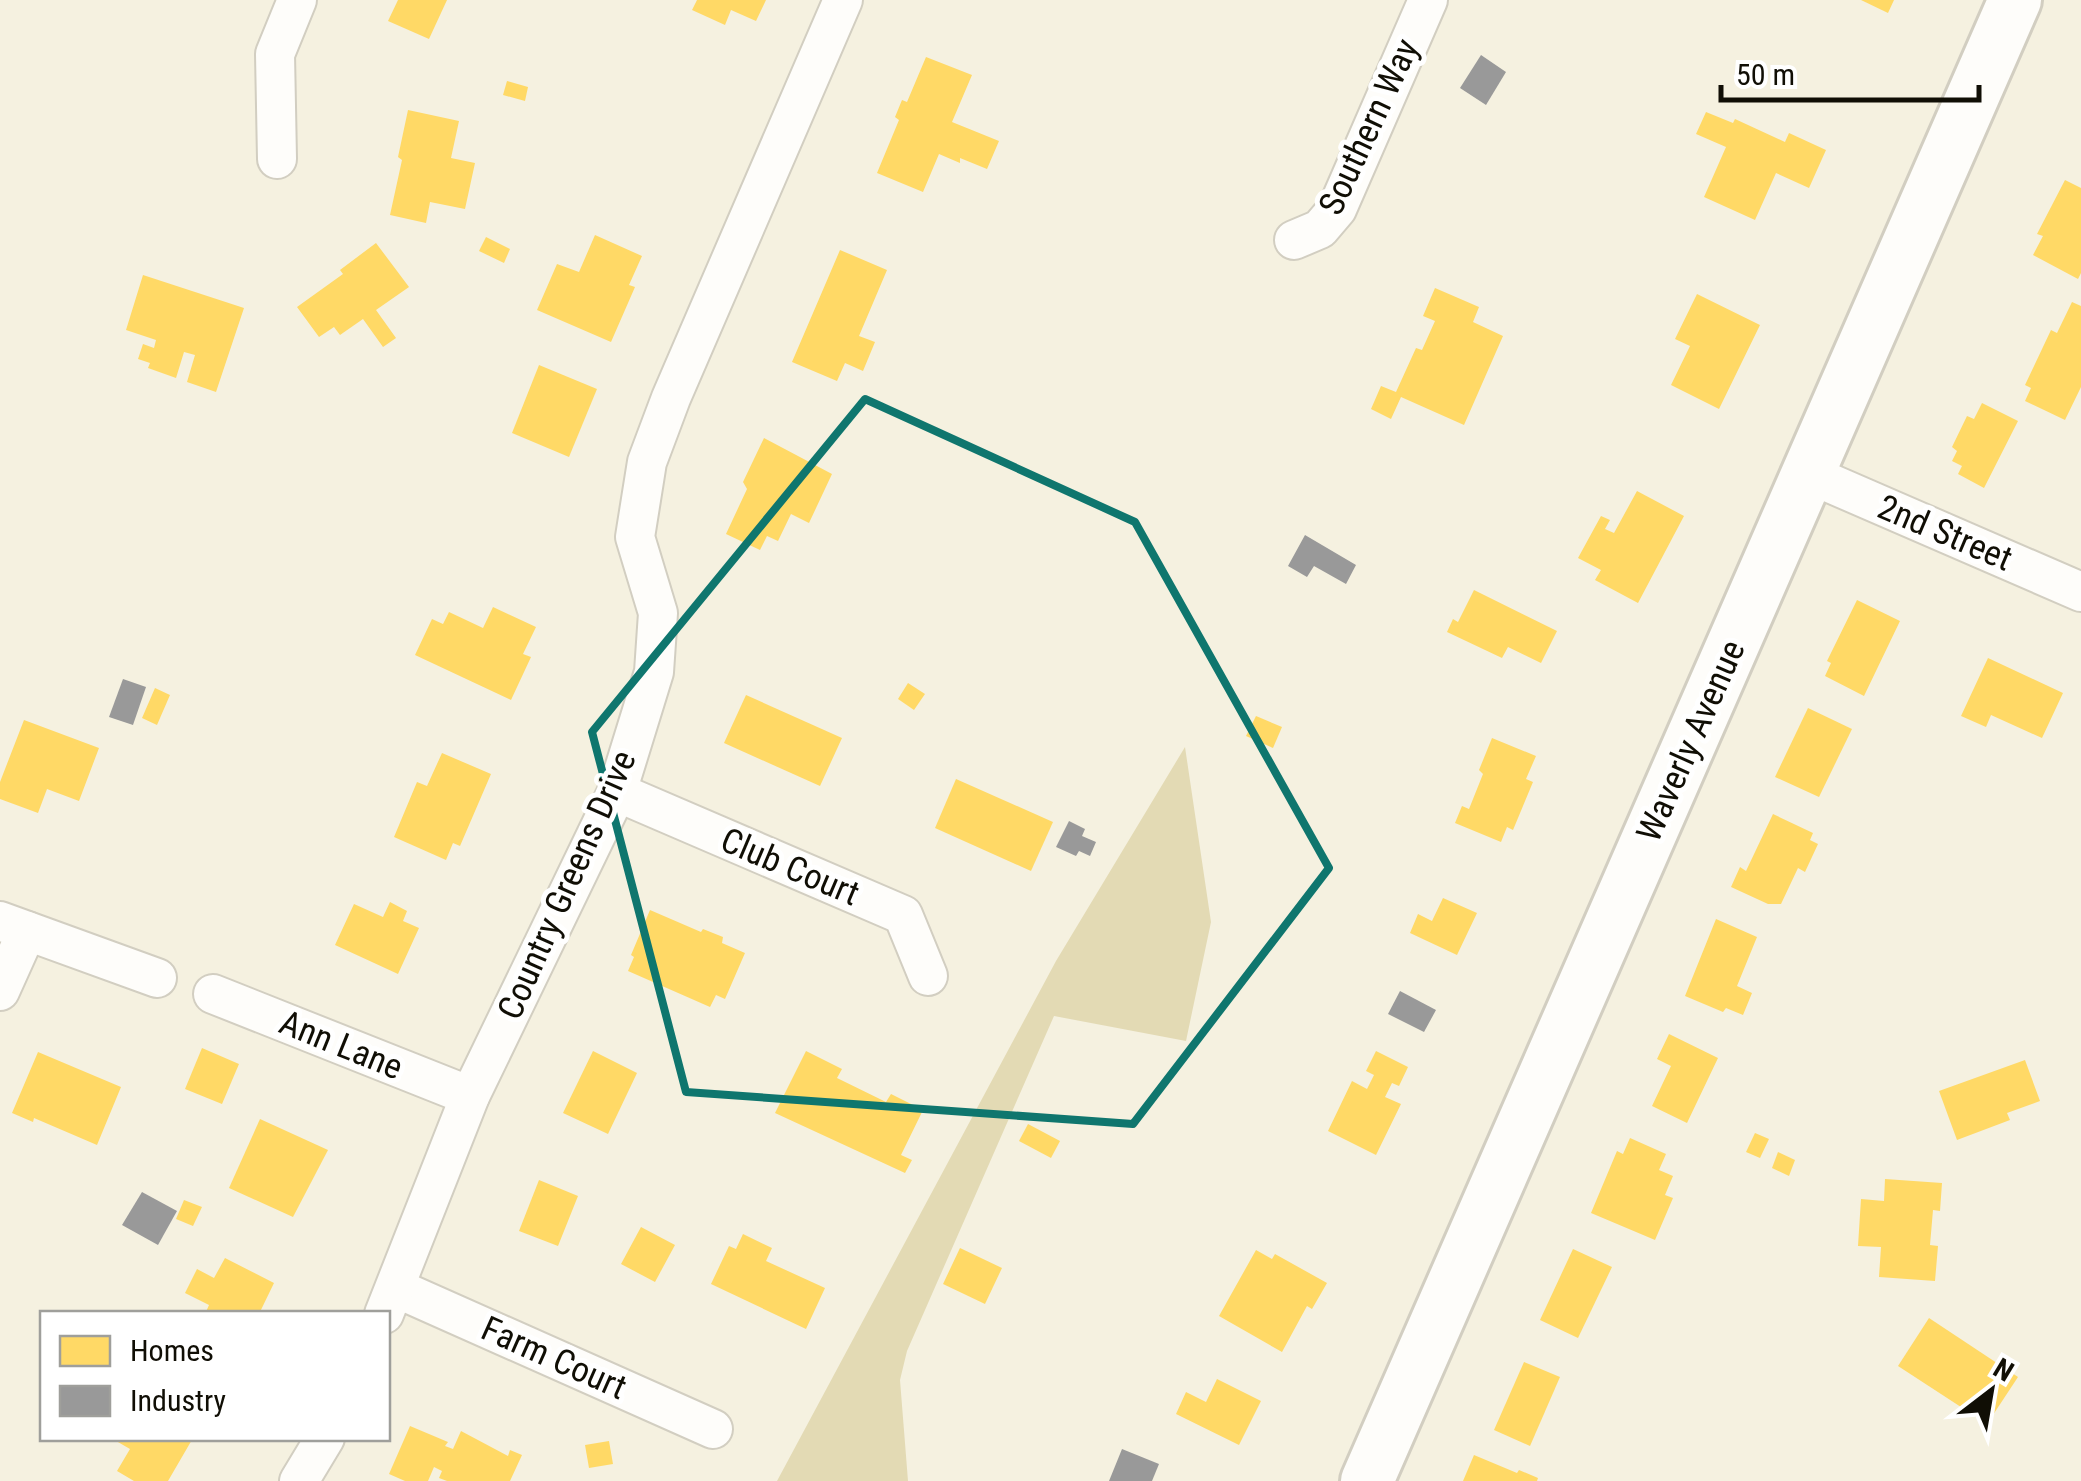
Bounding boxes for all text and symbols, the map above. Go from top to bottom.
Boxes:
street label: Southern Way [1310,33,1428,221]
scale bar [1721,40,1978,102]
text: 50 m [1736,57,1795,92]
street label: 2nd Street [1872,486,2018,580]
street label: Waverly Avenue [1628,634,1754,848]
street label: Country Greens Drive [489,744,645,1026]
street label: Club Court [715,820,865,914]
street label: Ann Lane [274,1002,408,1088]
street label: Farm Court [475,1308,633,1408]
legend [40,1311,390,1441]
text: Homes [130,1333,214,1368]
north arrow [1941,1341,2041,1441]
text: N [1988,1351,2019,1389]
text: Industry [130,1383,226,1418]

